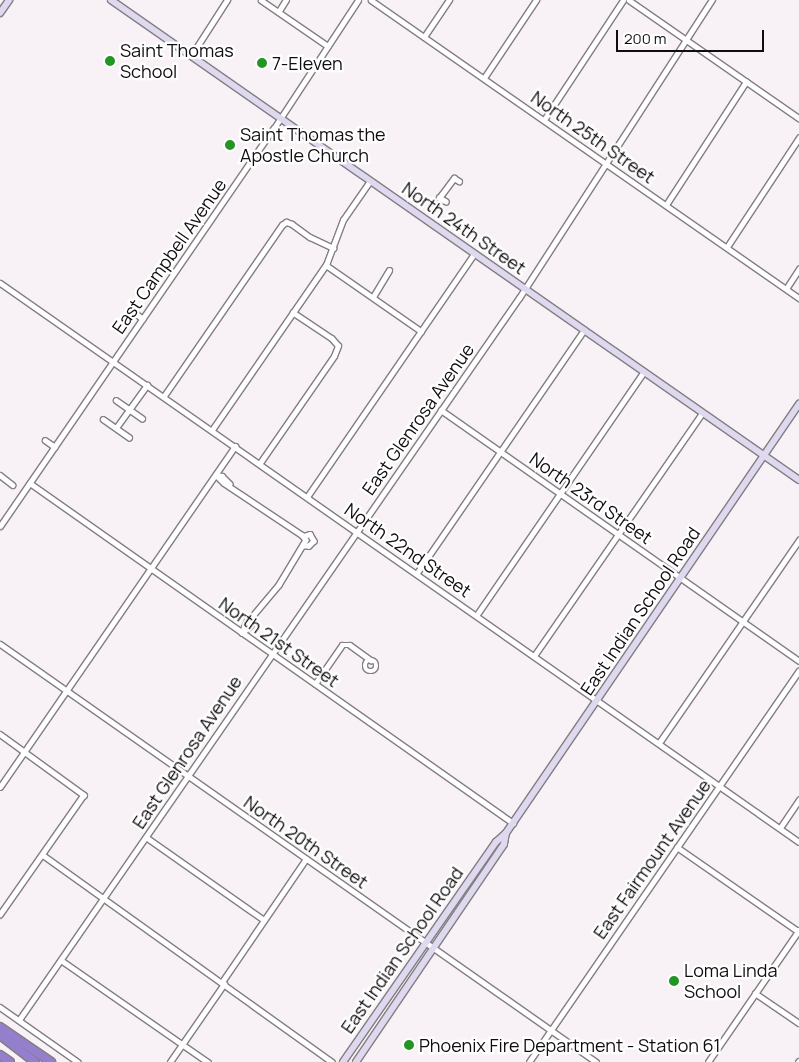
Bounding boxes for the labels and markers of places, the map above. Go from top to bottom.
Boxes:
place label: Saint Thomas School [120,40,234,82]
place label: 7-Eleven [272,52,343,74]
marker: Saint Thomas School [104,55,116,67]
marker: 7-Eleven [256,57,268,69]
place label: Saint Thomas the Apostle Church [240,124,386,166]
marker: Saint Thomas the Apostle Church [224,139,236,151]
place label: Loma Linda School [684,960,777,1002]
marker: Loma Linda School [668,975,680,987]
place label: Phoenix Fire Department - Station 61 [419,1034,721,1056]
marker: Phoenix Fire Department - Station 61 [403,1039,415,1051]

